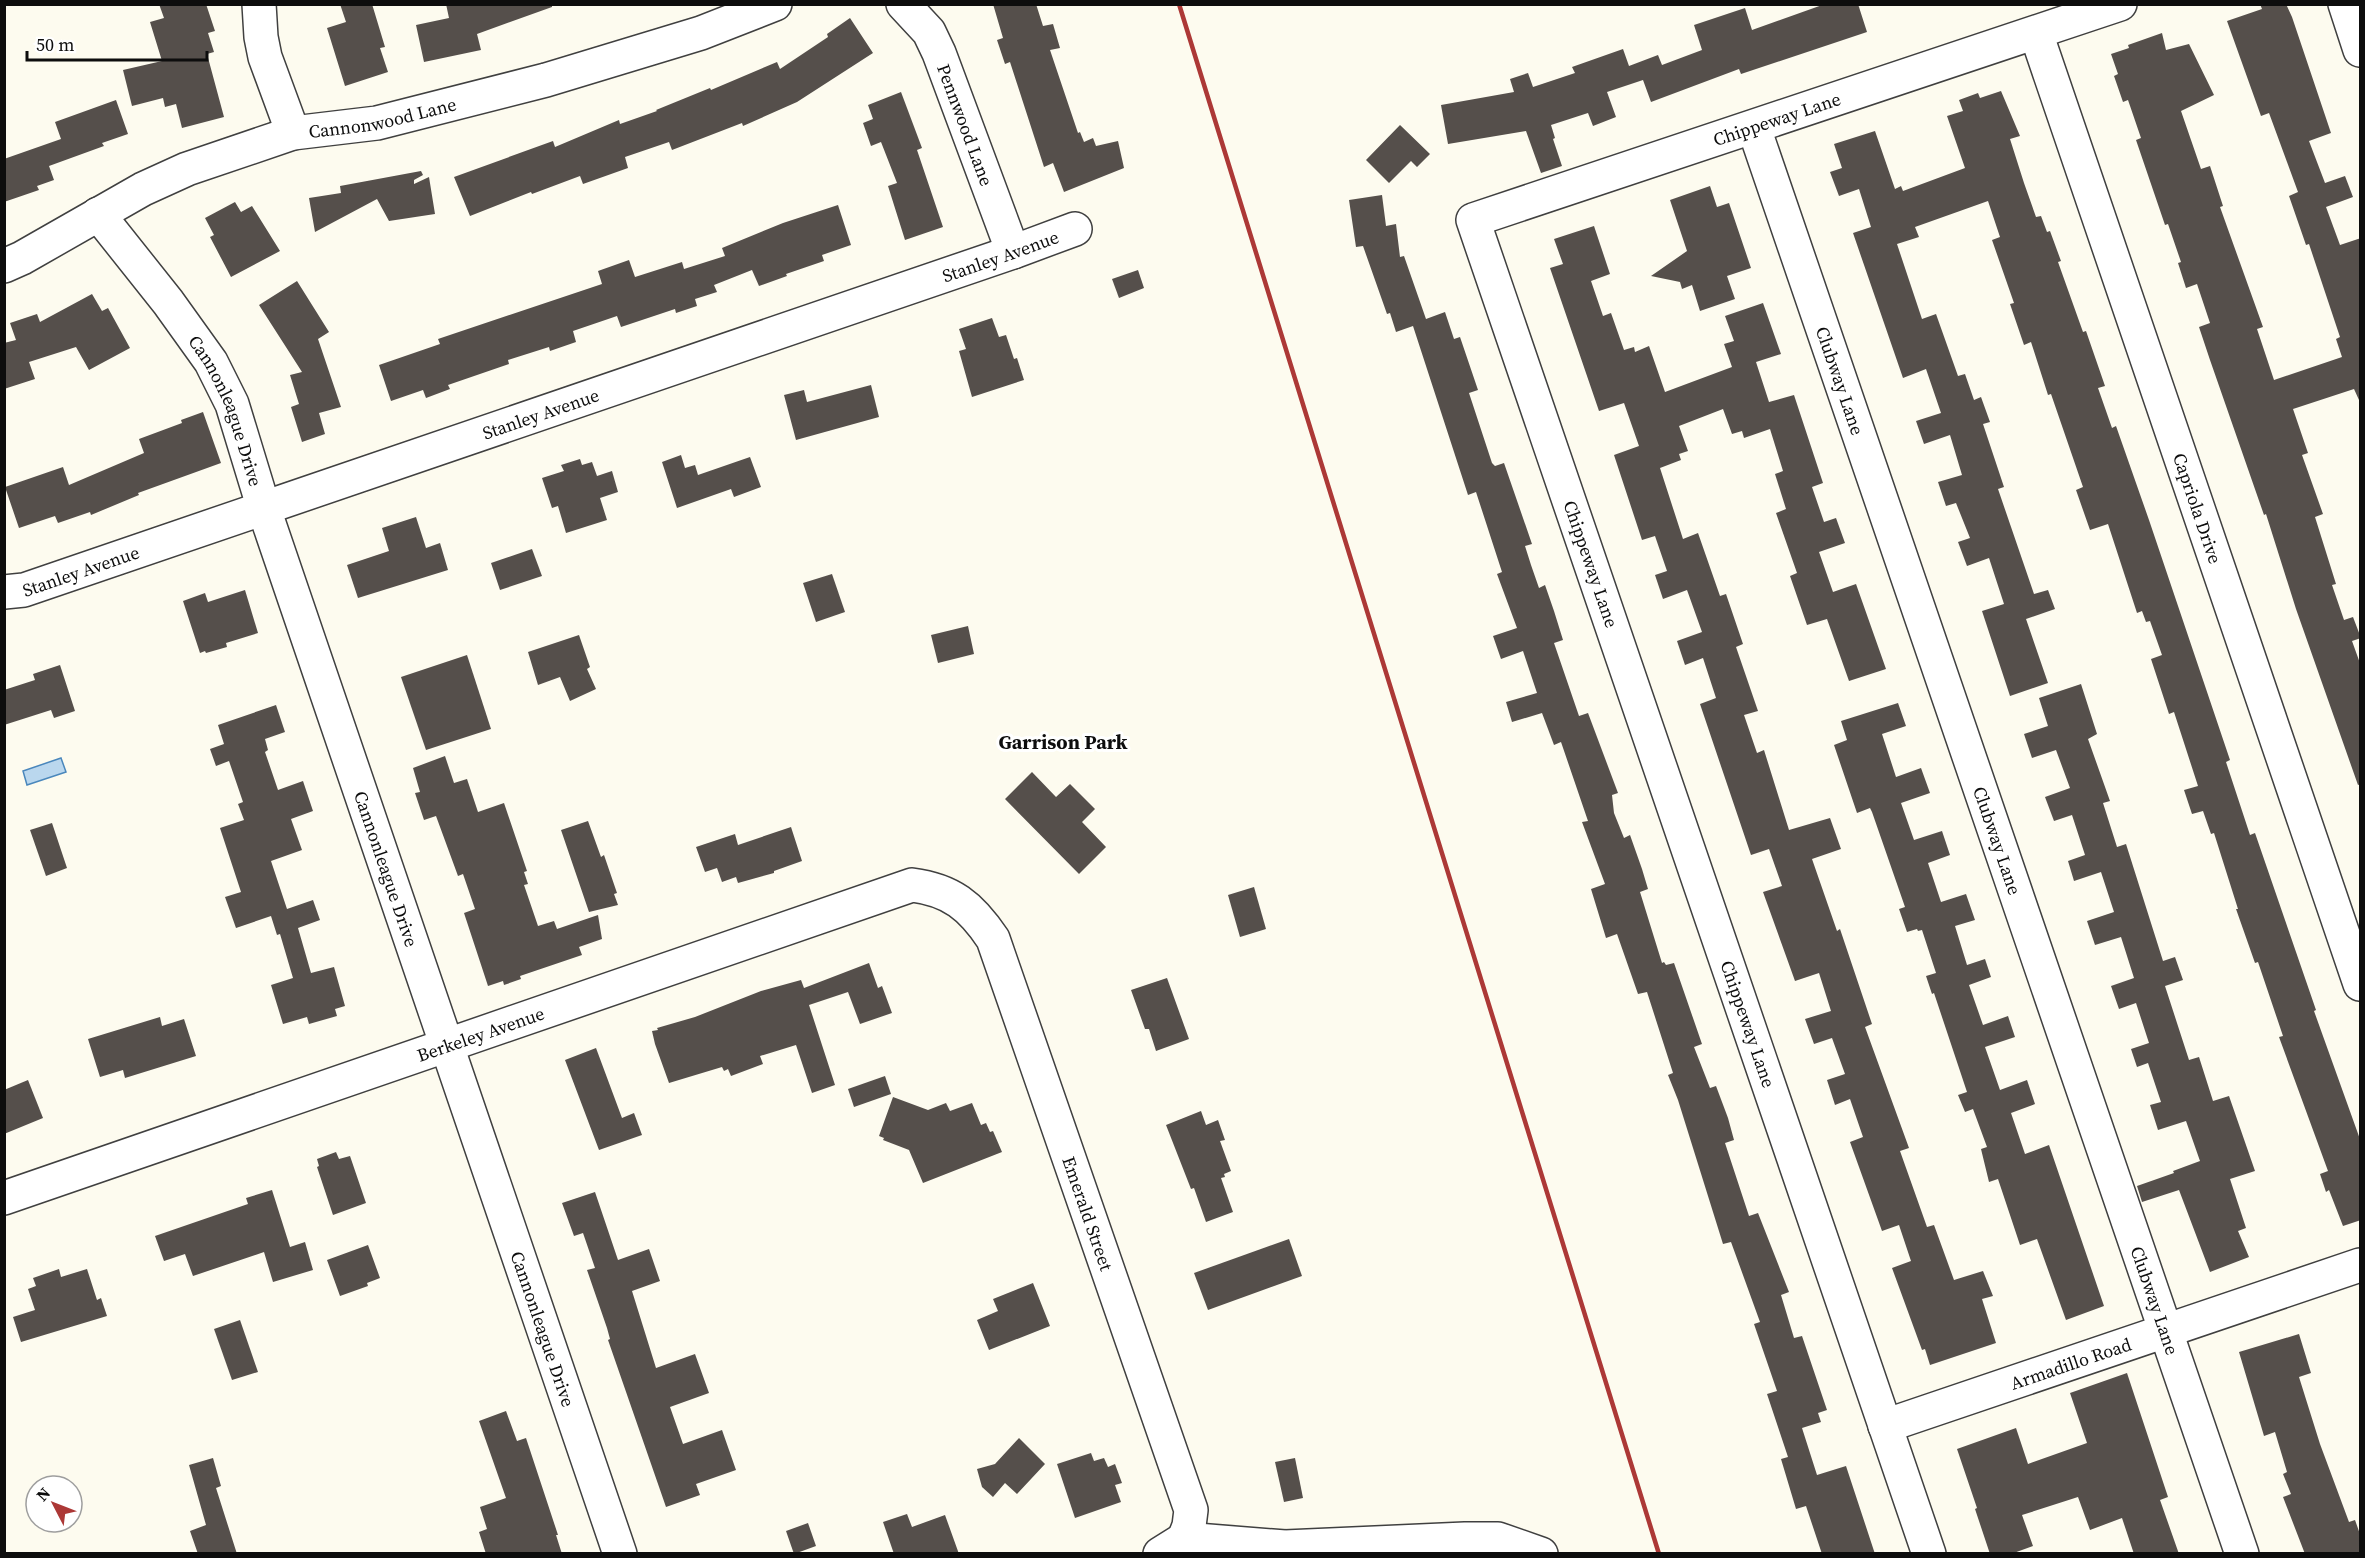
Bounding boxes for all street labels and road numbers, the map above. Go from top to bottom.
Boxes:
street label: Pennwood Lane [932,60,1000,189]
street label: Chippeway Lane [1710,86,1844,152]
street label: Cannonwood Lane [307,91,459,144]
street label: Stanley Avenue [939,224,1062,288]
street label: Clubway Lane [1810,323,1871,438]
street label: Cannonleague Drive [183,330,269,489]
street label: Stanley Avenue [479,382,602,445]
street label: Capriola Drive [2167,450,2228,567]
street label: Chippeway Lane [1558,497,1624,631]
street label: Stanley Avenue [19,539,142,602]
street label: Clubway Lane [1968,783,2028,898]
street label: Cannonleague Drive [348,788,425,950]
street label: Chippeway Lane [1715,957,1781,1091]
street label: Berkeley Avenue [413,1000,548,1067]
street label: Emerald Street [1057,1153,1120,1274]
street label: Clubway Lane [2125,1243,2185,1358]
street label: Cannonleague Drive [505,1248,581,1410]
street label: Armadillo Road [2007,1331,2134,1395]

